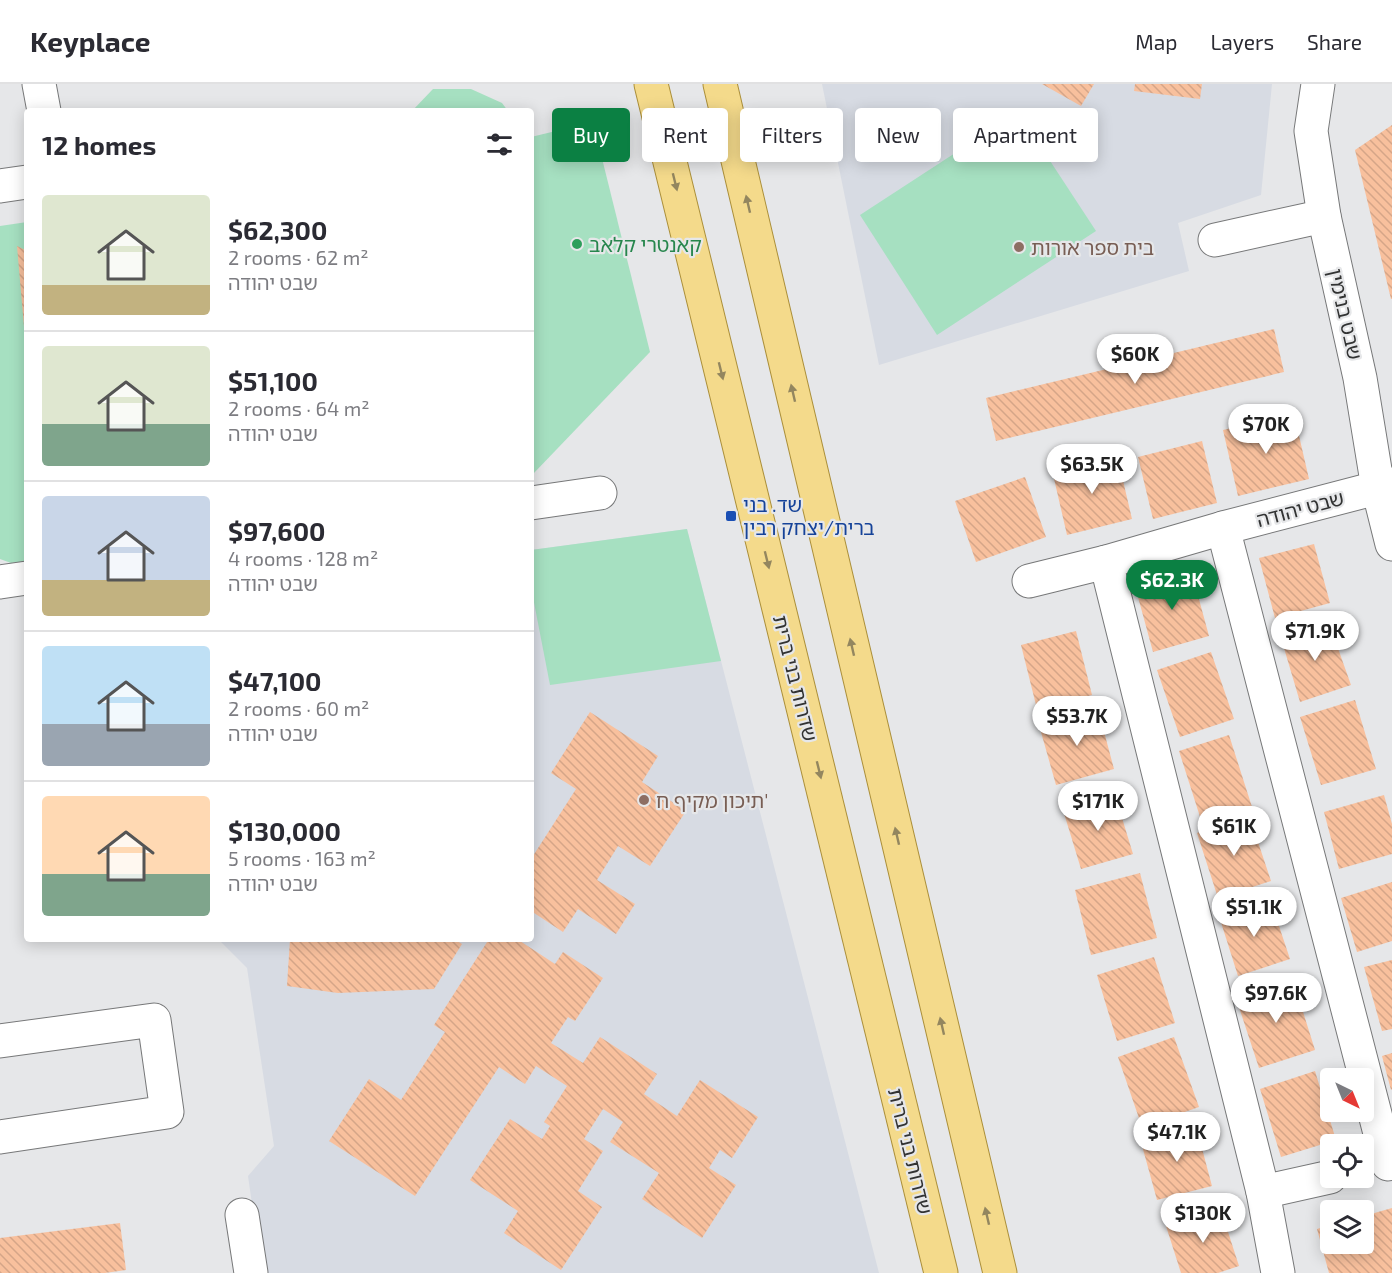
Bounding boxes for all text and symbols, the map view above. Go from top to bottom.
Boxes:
text: Keyplace [30,24,151,58]
text: Map [1135,29,1177,54]
text: Layers [1210,29,1274,54]
text: Share [1307,29,1362,54]
chip: Buy [552,108,630,162]
chip: Rent [642,108,728,162]
chip: Filters [740,108,843,162]
chip: New [855,108,941,162]
chip: Apartment [953,108,1098,162]
icon: filters [483,128,516,161]
text: 12 homes [42,129,156,160]
one-way arrow [670,172,680,191]
one-way arrow [743,194,753,213]
text: $62,300 [228,214,327,245]
icon: home [90,219,162,291]
place label: קאנטרי קלאב [589,232,702,256]
place label: בית ספר אורות [1031,235,1154,259]
marker: קאנטרי קלאב [570,237,584,251]
marker: בית ספר אורות [1012,240,1026,254]
text: 2 rooms · 62 m² [228,245,368,269]
street label: שבט בנימין [1324,266,1368,362]
text: שבט יהודה [228,270,318,294]
pin: $60K [1099,334,1171,385]
text: $60K [1111,341,1159,365]
one-way arrow [716,362,726,380]
text: $51,100 [228,365,318,396]
icon: home [90,370,162,442]
one-way arrow [787,384,797,403]
text: 2 rooms · 64 m² [228,396,370,420]
pin: $70K [1230,404,1302,455]
text: $70K [1242,411,1290,435]
text: שבט יהודה [228,421,318,445]
pin: $63.5K [1043,444,1141,495]
text: $63.5K [1060,451,1124,475]
street label: שבט יהודה [1254,485,1346,531]
place label: שד. בני ברית/יצחק רבין [743,492,875,539]
marker: שד. בני ברית/יצחק רבין [724,509,738,523]
text: $97,600 [228,515,326,546]
icon: home [90,520,162,592]
text: 4 rooms · 128 m² [228,546,378,570]
one-way arrow [763,551,773,570]
pin: $62.3K [1123,560,1221,611]
text: $62.3K [1140,567,1204,591]
text: שבט יהודה [228,571,318,595]
pin: $71.9K [1266,611,1364,662]
street label: שדרות בני ברית [769,612,823,744]
text: $71.9K [1285,618,1345,642]
one-way arrow [847,637,857,656]
text: $47,100 [228,665,322,696]
icon: home [90,670,162,742]
text: 2 rooms · 60 m² [228,696,369,720]
pin: $53.7K [1028,696,1126,747]
text: $53.7K [1046,703,1108,727]
text: שבט יהודה [228,721,318,745]
one-way arrow [814,761,824,780]
pin: $171K [1056,781,1140,832]
place label: תיכון מקיף ח' [656,788,768,812]
text: $171K [1072,788,1124,812]
marker: תיכון מקיף ח' [637,793,651,807]
pin: $61K [1198,806,1270,857]
text: $61K [1212,813,1256,837]
text: $130,000 [228,815,341,846]
icon: home [90,820,162,892]
one-way arrow [892,827,902,846]
text: 5 rooms · 163 m² [228,846,376,870]
text: שבט יהודה [228,871,318,895]
pin: $51.1K [1205,887,1303,938]
text: $51.1K [1226,894,1282,918]
pin: $97.6K [1227,973,1325,1024]
text: $97.6K [1245,980,1307,1004]
one-way arrow [937,1016,946,1035]
north arrow [1320,1068,1374,1122]
map controls [1320,1068,1374,1254]
street label: שדרות בני ברית [884,1085,938,1217]
pin: $47.1K [1128,1112,1226,1163]
text: $47.1K [1147,1119,1207,1143]
button: locate [1320,1134,1374,1188]
pin: $130K [1161,1193,1245,1244]
text: $130K [1175,1200,1231,1224]
button: layers [1320,1200,1374,1254]
one-way arrow [981,1207,991,1225]

